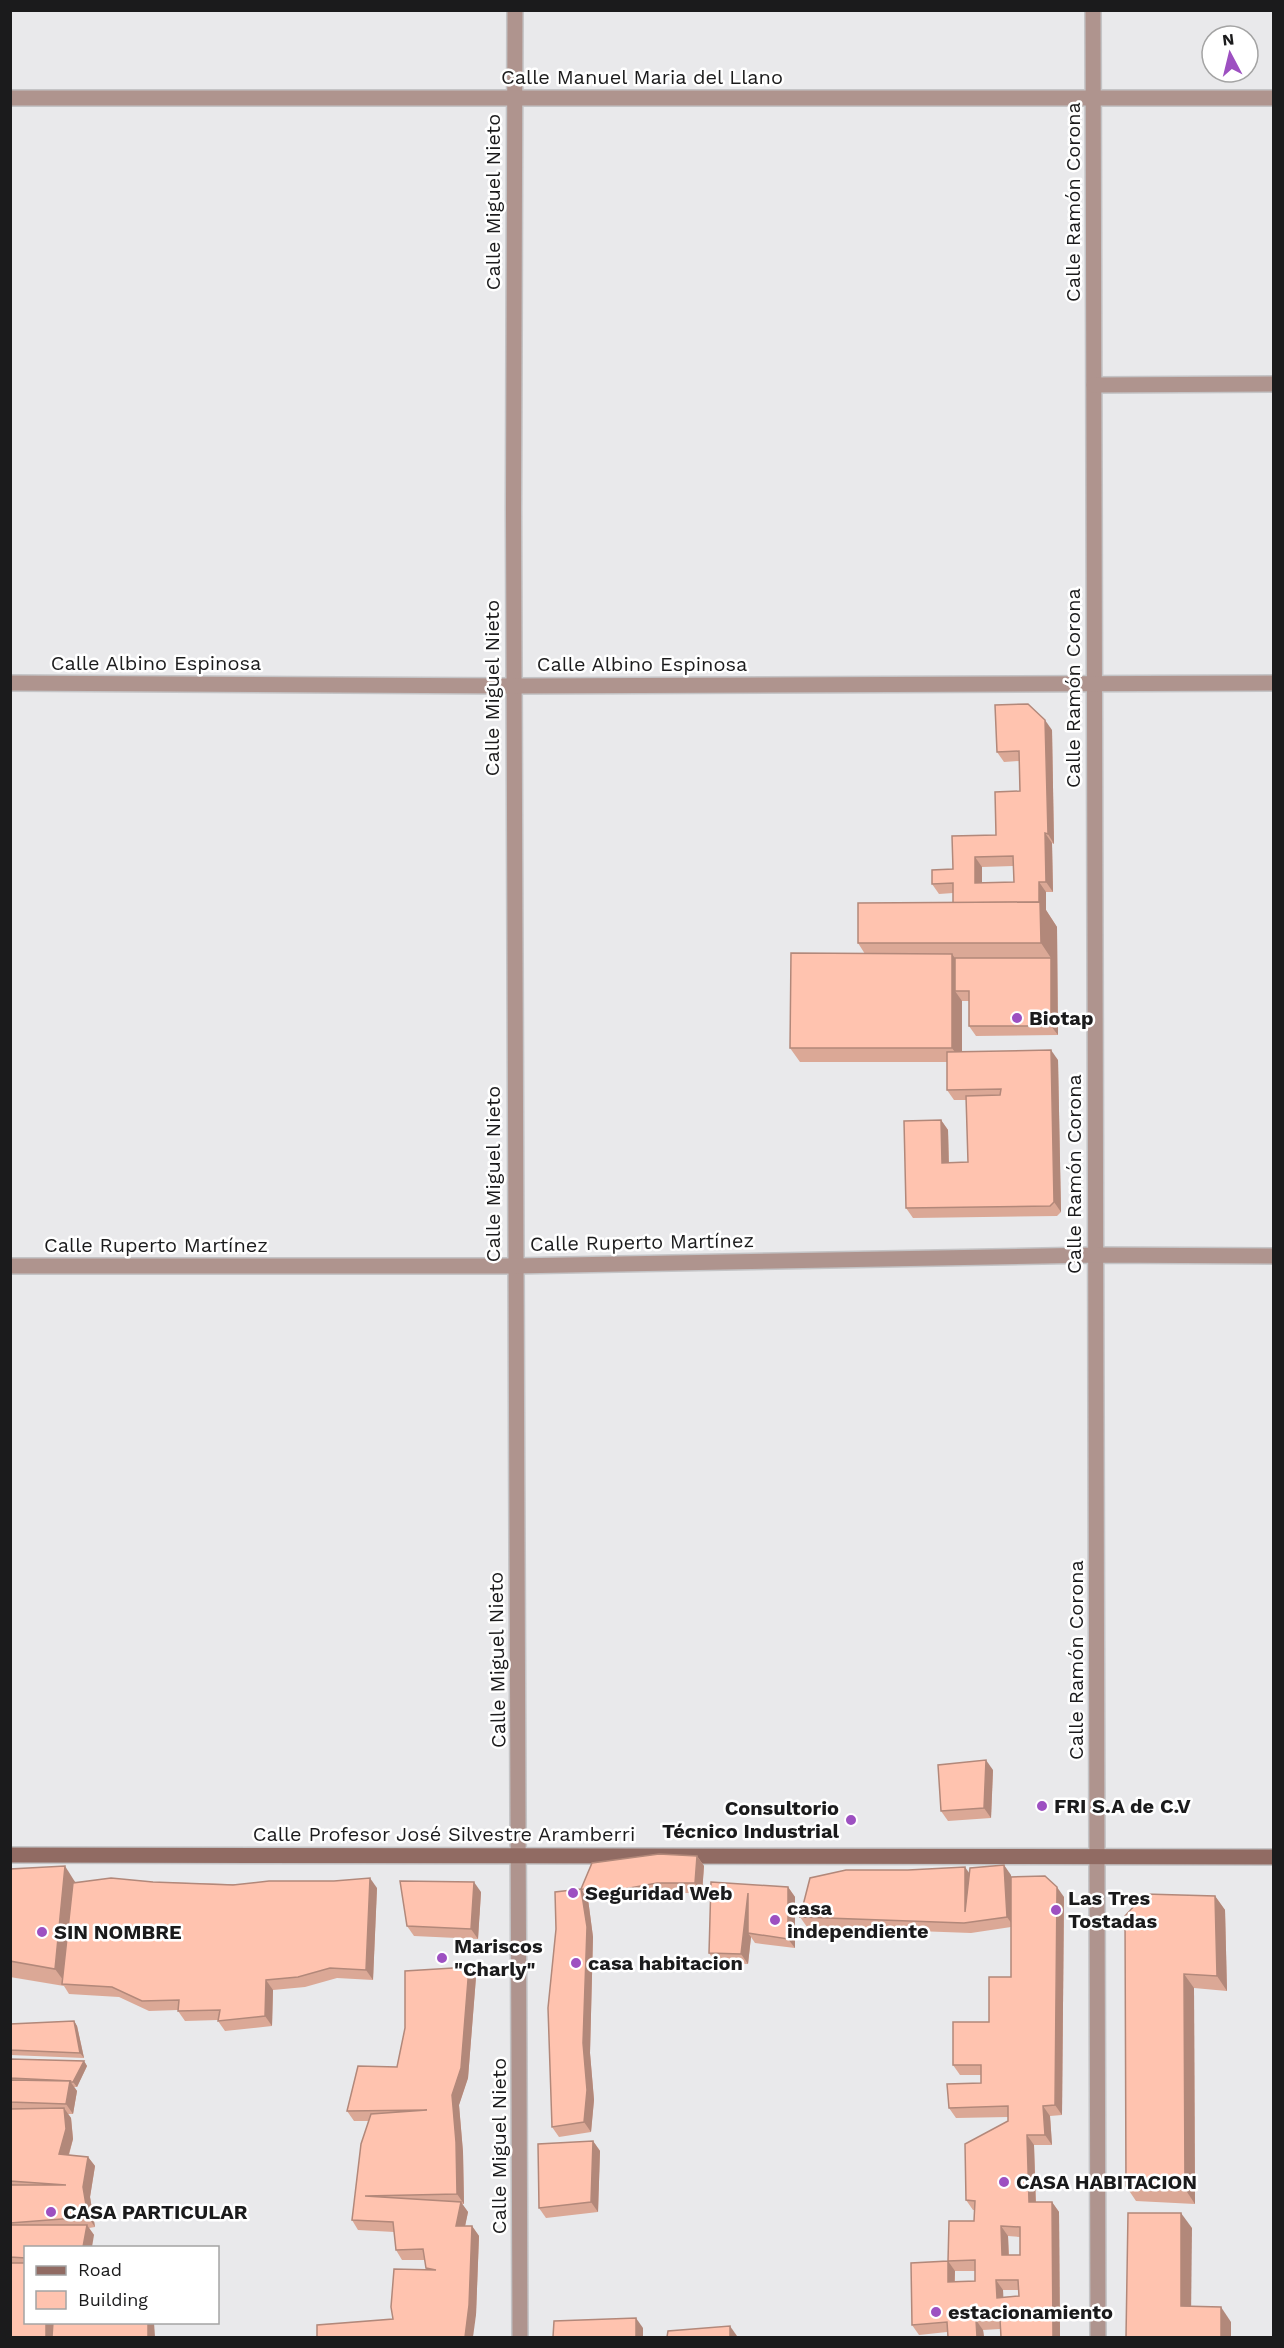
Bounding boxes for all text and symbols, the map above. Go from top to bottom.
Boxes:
north arrow [1200,24,1260,84]
text: N [1221,29,1235,50]
street label: Calle Manuel Maria del Llano [501,65,783,89]
street label: Calle Ramón Corona [1061,102,1085,302]
street label: Calle Miguel Nieto [481,114,505,290]
street label: Calle Ramón Corona [1061,588,1085,788]
street label: Calle Miguel Nieto [480,600,504,776]
street label: Calle Albino Espinosa [51,651,261,675]
street label: Calle Albino Espinosa [537,652,747,676]
place label: Biotap [1029,1006,1093,1030]
marker: Biotap [1010,1011,1024,1025]
street label: Calle Ramón Corona [1062,1074,1086,1274]
street label: Calle Miguel Nieto [481,1086,505,1262]
street label: Calle Ruperto Martínez [530,1228,754,1256]
street label: Calle Ruperto Martínez [44,1233,268,1257]
street label: Calle Ramón Corona [1064,1560,1088,1760]
street label: Calle Miguel Nieto [483,1572,511,1748]
place label: FRI S.A de C.V [1054,1794,1191,1818]
place label: Consultorio Técnico Industrial [662,1796,839,1843]
marker: FRI S.A de C.V [1035,1799,1049,1813]
marker: Consultorio Técnico Industrial [844,1813,858,1827]
street label: Calle Profesor José Silvestre Aramberri [253,1822,635,1846]
place label: Seguridad Web [585,1881,732,1905]
marker: Seguridad Web [566,1886,580,1900]
place label: Las Tres Tostadas [1068,1886,1157,1933]
place label: casa independiente [787,1896,928,1943]
marker: Las Tres Tostadas [1049,1903,1063,1917]
marker: casa independiente [768,1913,782,1927]
place label: SIN NOMBRE [54,1920,182,1944]
marker: SIN NOMBRE [35,1925,49,1939]
place label: Mariscos "Charly" [454,1934,543,1981]
marker: Mariscos "Charly" [435,1951,449,1965]
place label: casa habitacion [588,1951,743,1975]
marker: casa habitacion [569,1956,583,1970]
street label: Calle Miguel Nieto [487,2058,511,2234]
place label: CASA HABITACION [1016,2170,1197,2194]
marker: CASA HABITACION [997,2175,1011,2189]
place label: CASA PARTICULAR [63,2200,248,2224]
marker: CASA PARTICULAR [44,2205,58,2219]
legend [24,2246,219,2324]
text: Road [78,2259,122,2280]
text: Building [78,2289,148,2310]
place label: estacionamiento [948,2300,1113,2324]
marker: estacionamiento [929,2305,943,2319]

